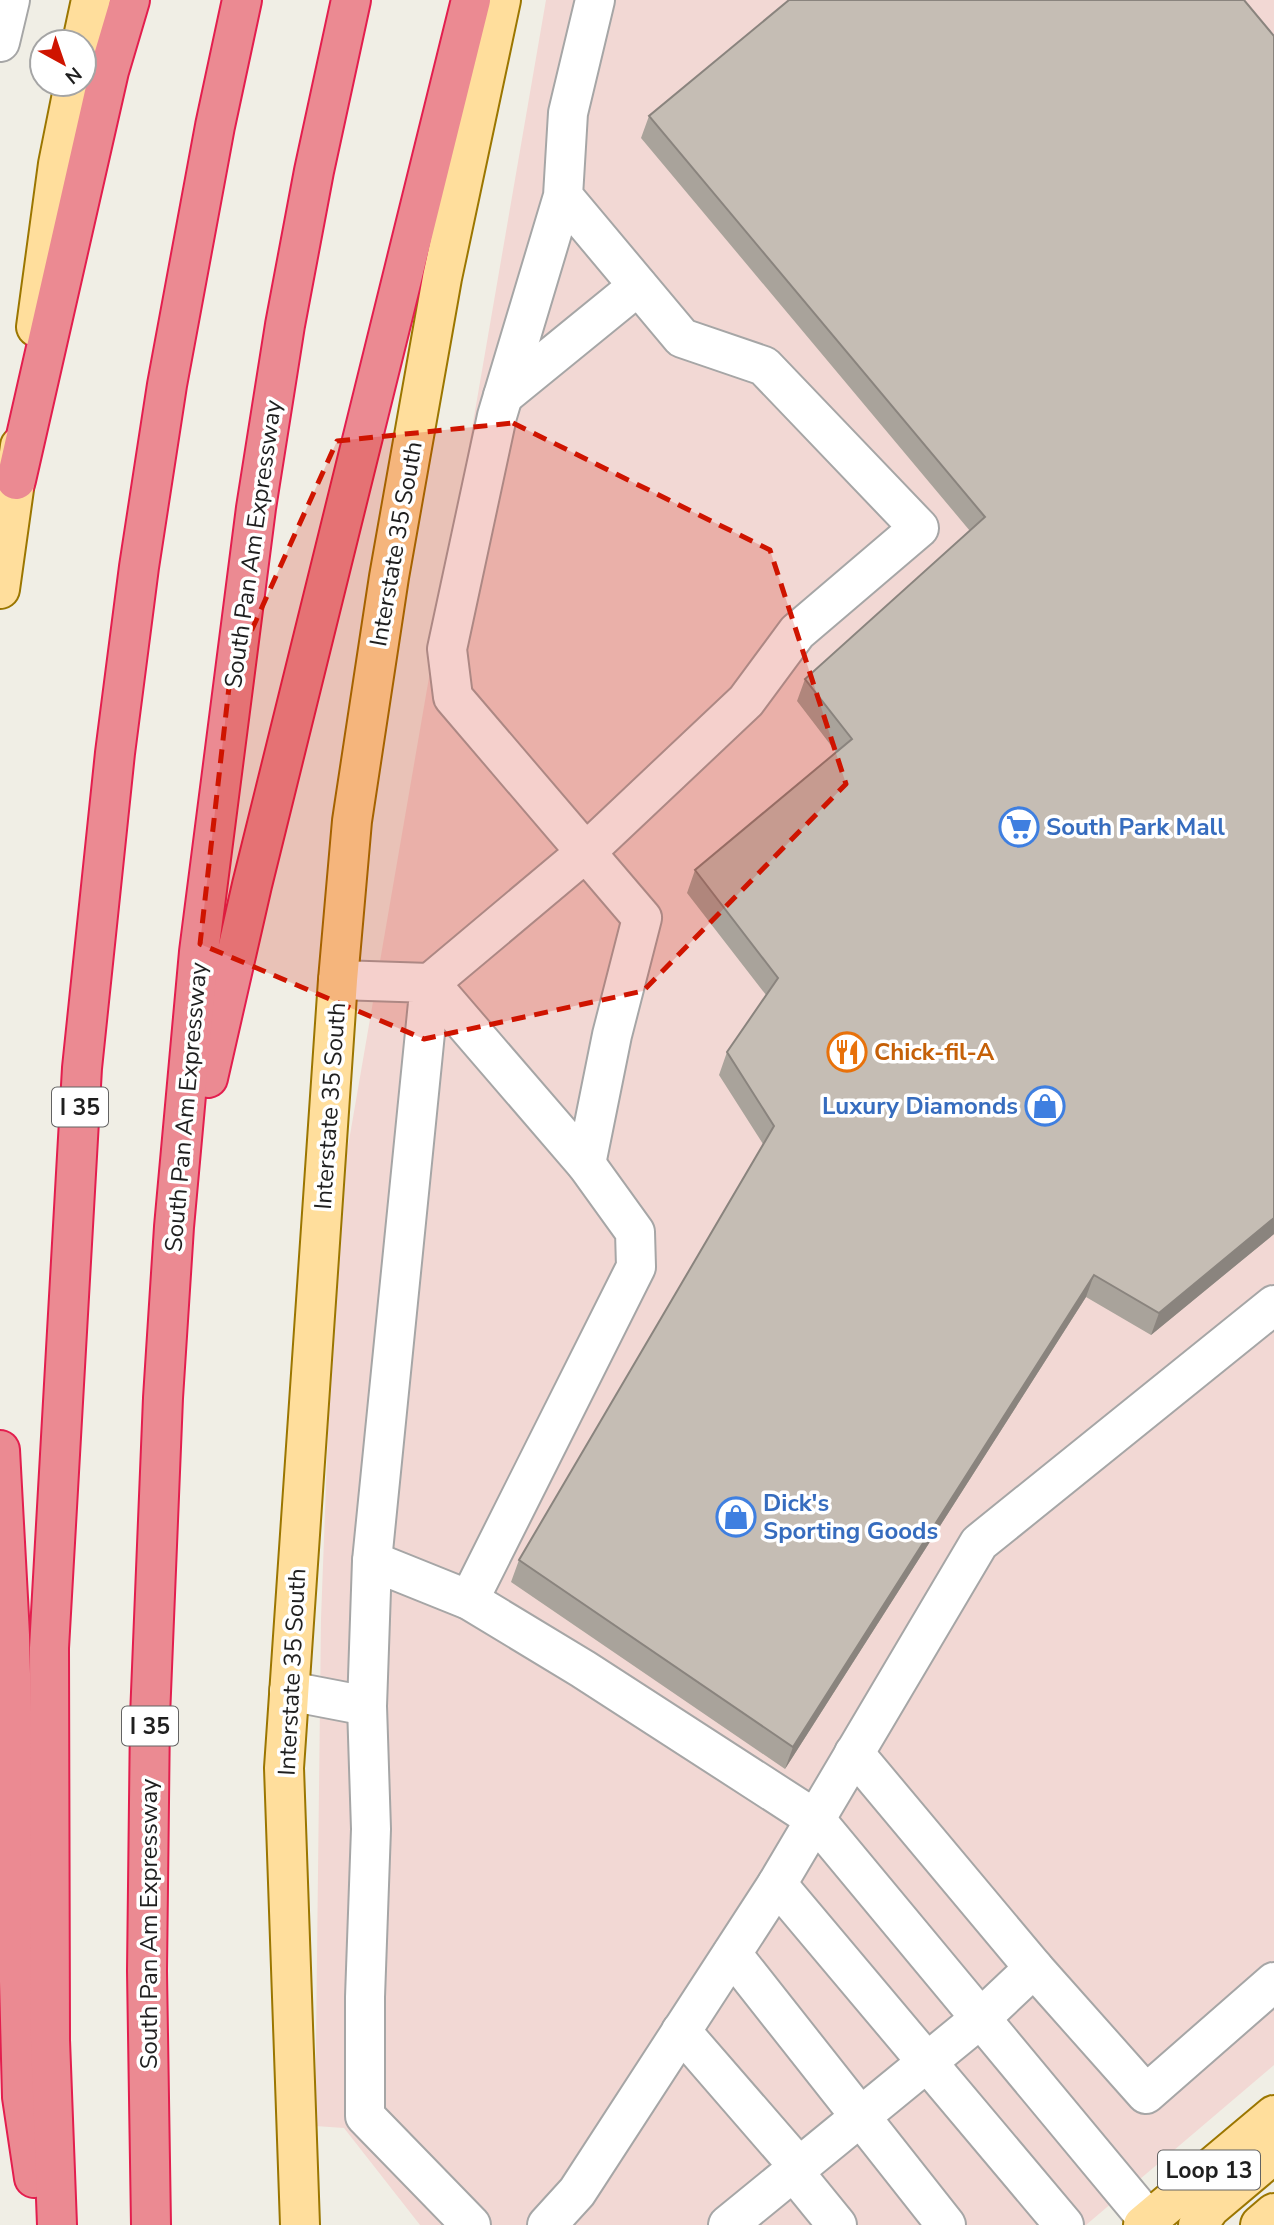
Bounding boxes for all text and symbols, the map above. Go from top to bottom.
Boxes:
north arrow [28,28,98,98]
text: N [59,61,87,90]
street label: South Pan Am Expressway [217,397,289,690]
street label: Interstate 35 South [362,439,430,649]
supermarket icon: South Park Mall [998,806,1040,848]
place label: South Park Mall [1046,811,1225,843]
street label: South Pan Am Expressway [157,960,215,1253]
street label: Interstate 35 South [307,1001,353,1211]
restaurant icon: Chick-fil-A [826,1031,868,1073]
place label: Chick-fil-A [874,1036,995,1068]
shop icon: Luxury Diamonds [1024,1085,1066,1127]
road number: I 35 [52,1088,108,1126]
place label: Luxury Diamonds [822,1090,1018,1122]
place label: Dick's Sporting Goods [763,1487,938,1547]
shop icon: Dick's Sporting Goods [715,1496,757,1538]
street label: Interstate 35 South [271,1567,313,1777]
road number: I 35 [122,1707,178,1746]
street label: South Pan Am Expressway [133,1778,165,2069]
road number: Loop 13 [1158,2150,1260,2190]

